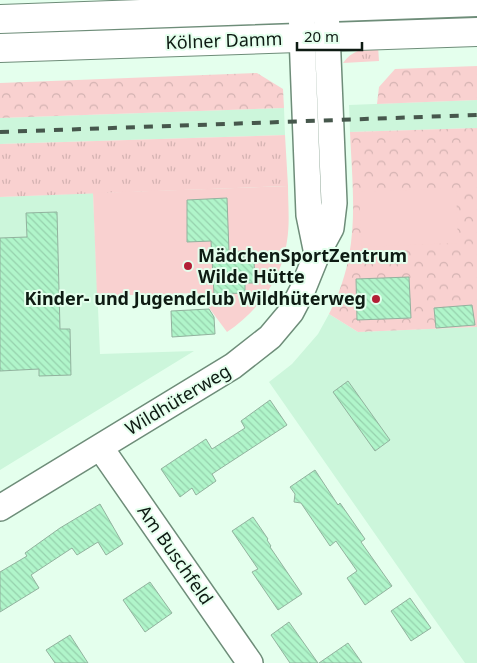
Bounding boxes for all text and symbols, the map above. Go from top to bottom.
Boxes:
scale bar [297,20,362,52]
street label: Kölner Damm [165,26,283,54]
text: 20 m [304,26,339,46]
place label: MädchenSportZentrum Wilde Hütte [198,243,407,288]
marker: MädchenSportZentrum Wilde Hütte [182,260,194,272]
place label: Kinder- und Jugendclub Wildhüterweg [25,286,366,310]
marker: Kinder- und Jugendclub Wildhüterweg [370,293,382,305]
street label: Wildhüterweg [120,358,235,440]
street label: Am Buschfeld [133,500,219,609]

